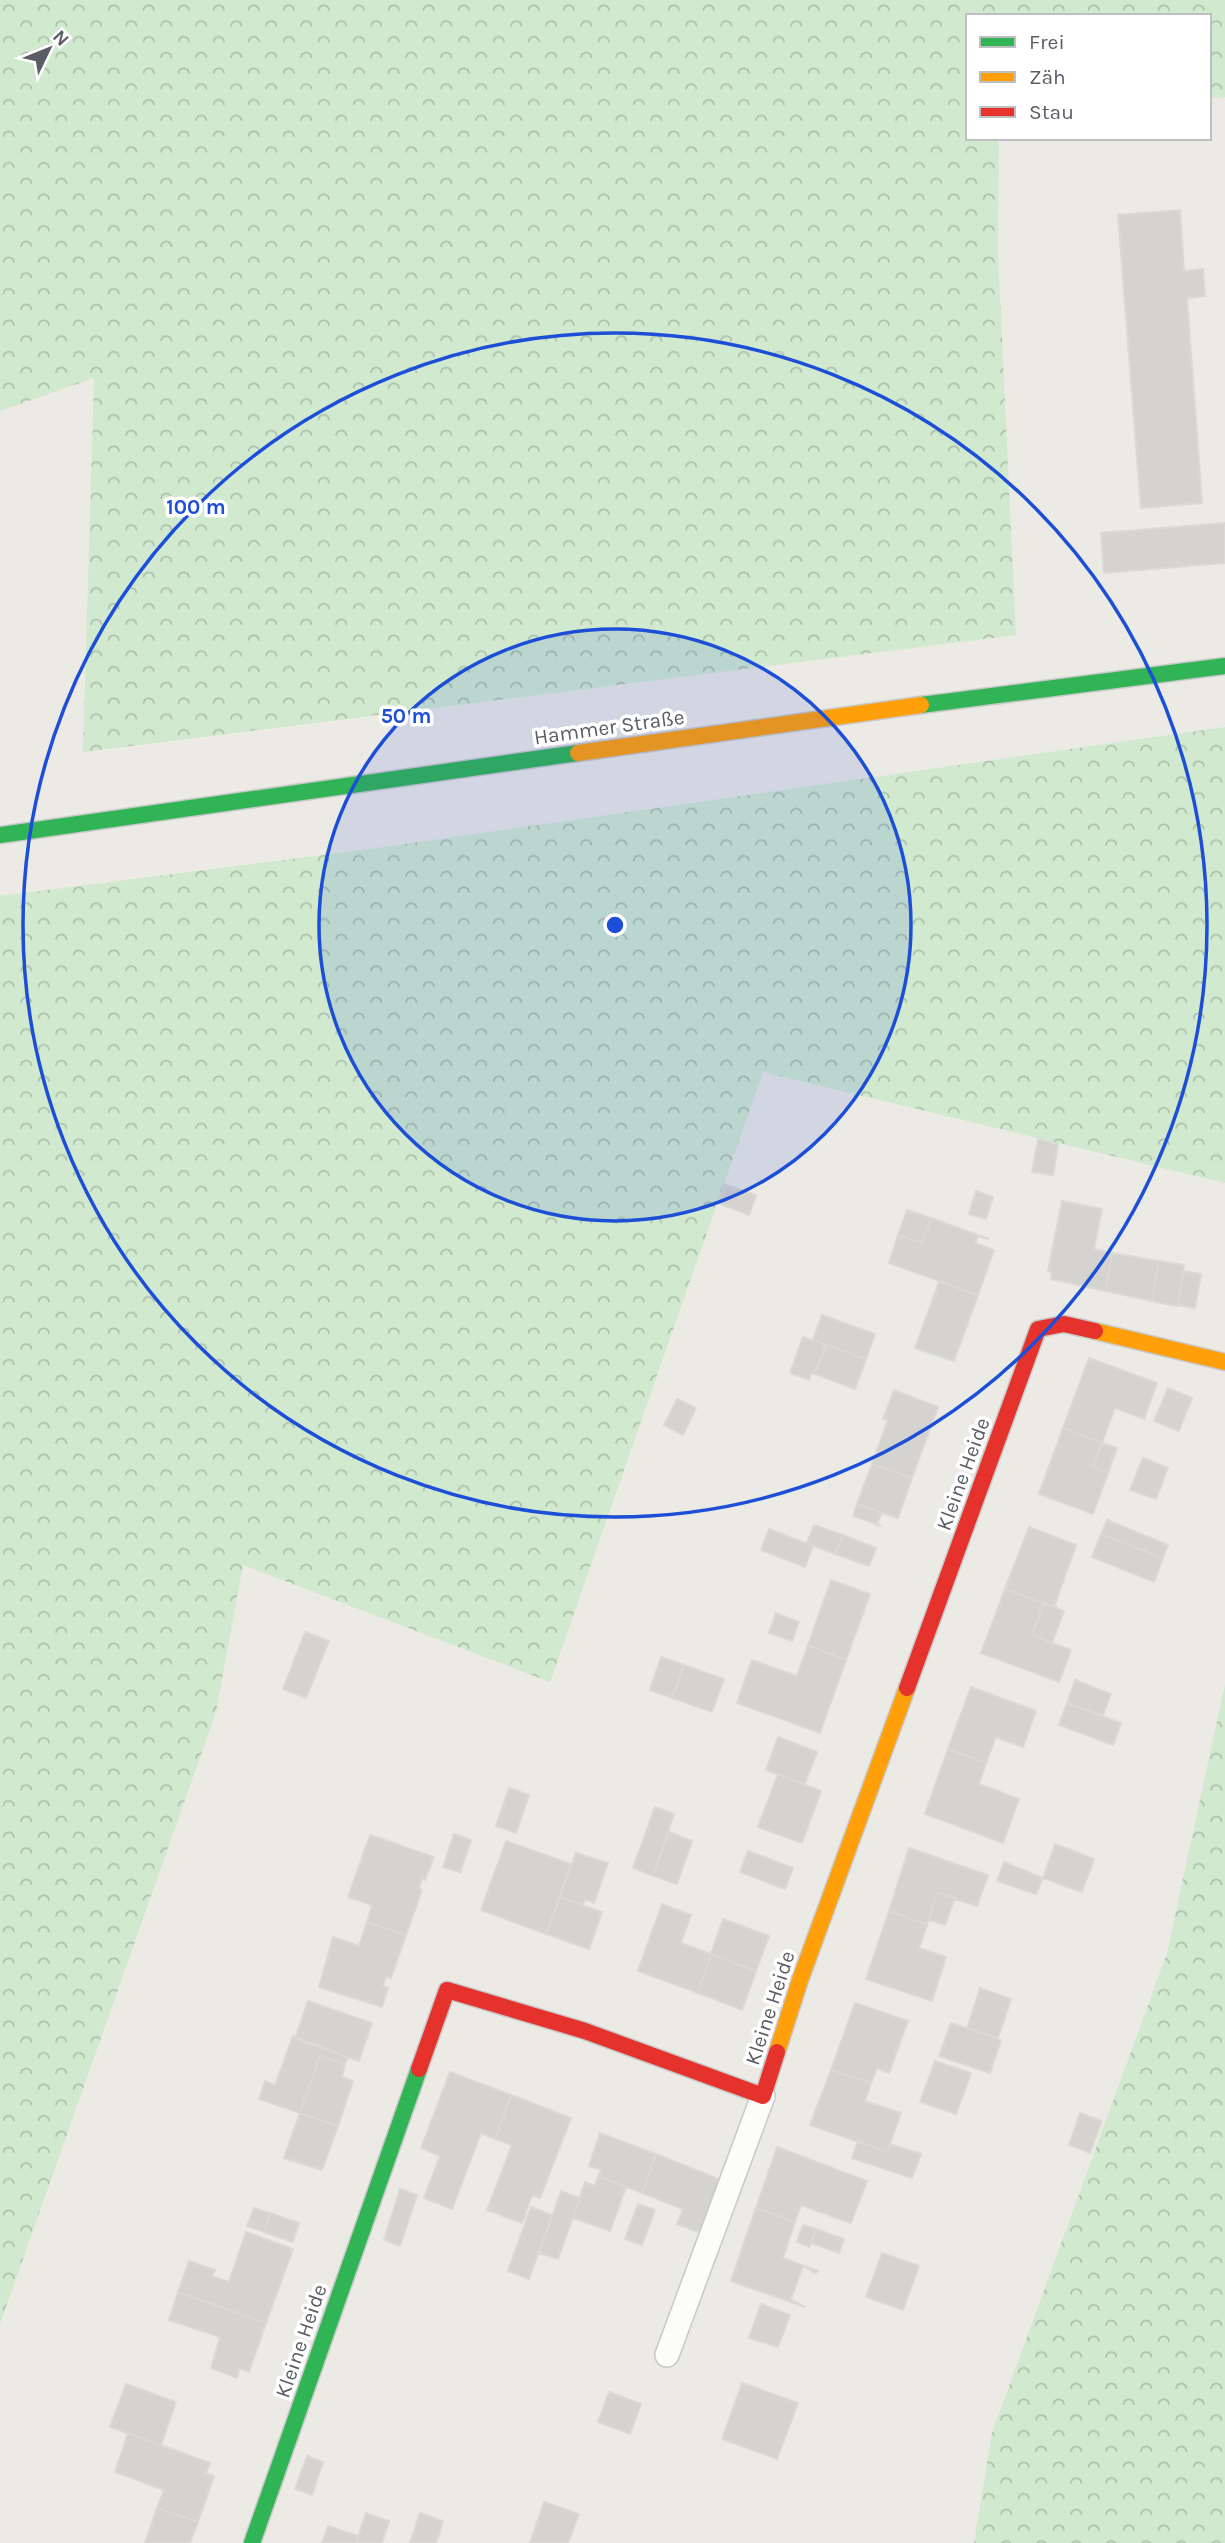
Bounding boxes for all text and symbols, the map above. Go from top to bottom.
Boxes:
north arrow [14,14,84,84]
legend [966,14,1211,140]
text: N [48,26,73,51]
text: Frei [1029,30,1065,54]
text: Zäh [1029,65,1066,89]
text: Stau [1029,100,1074,124]
text: 100 m [166,495,226,519]
text: 50 m [381,704,431,728]
street label: Hammer Straße [532,705,686,749]
centre of rings [603,913,627,937]
street label: Kleine Heide [931,1414,995,1534]
street label: Kleine Heide [740,1948,800,2068]
street label: Kleine Heide [270,2281,332,2401]

